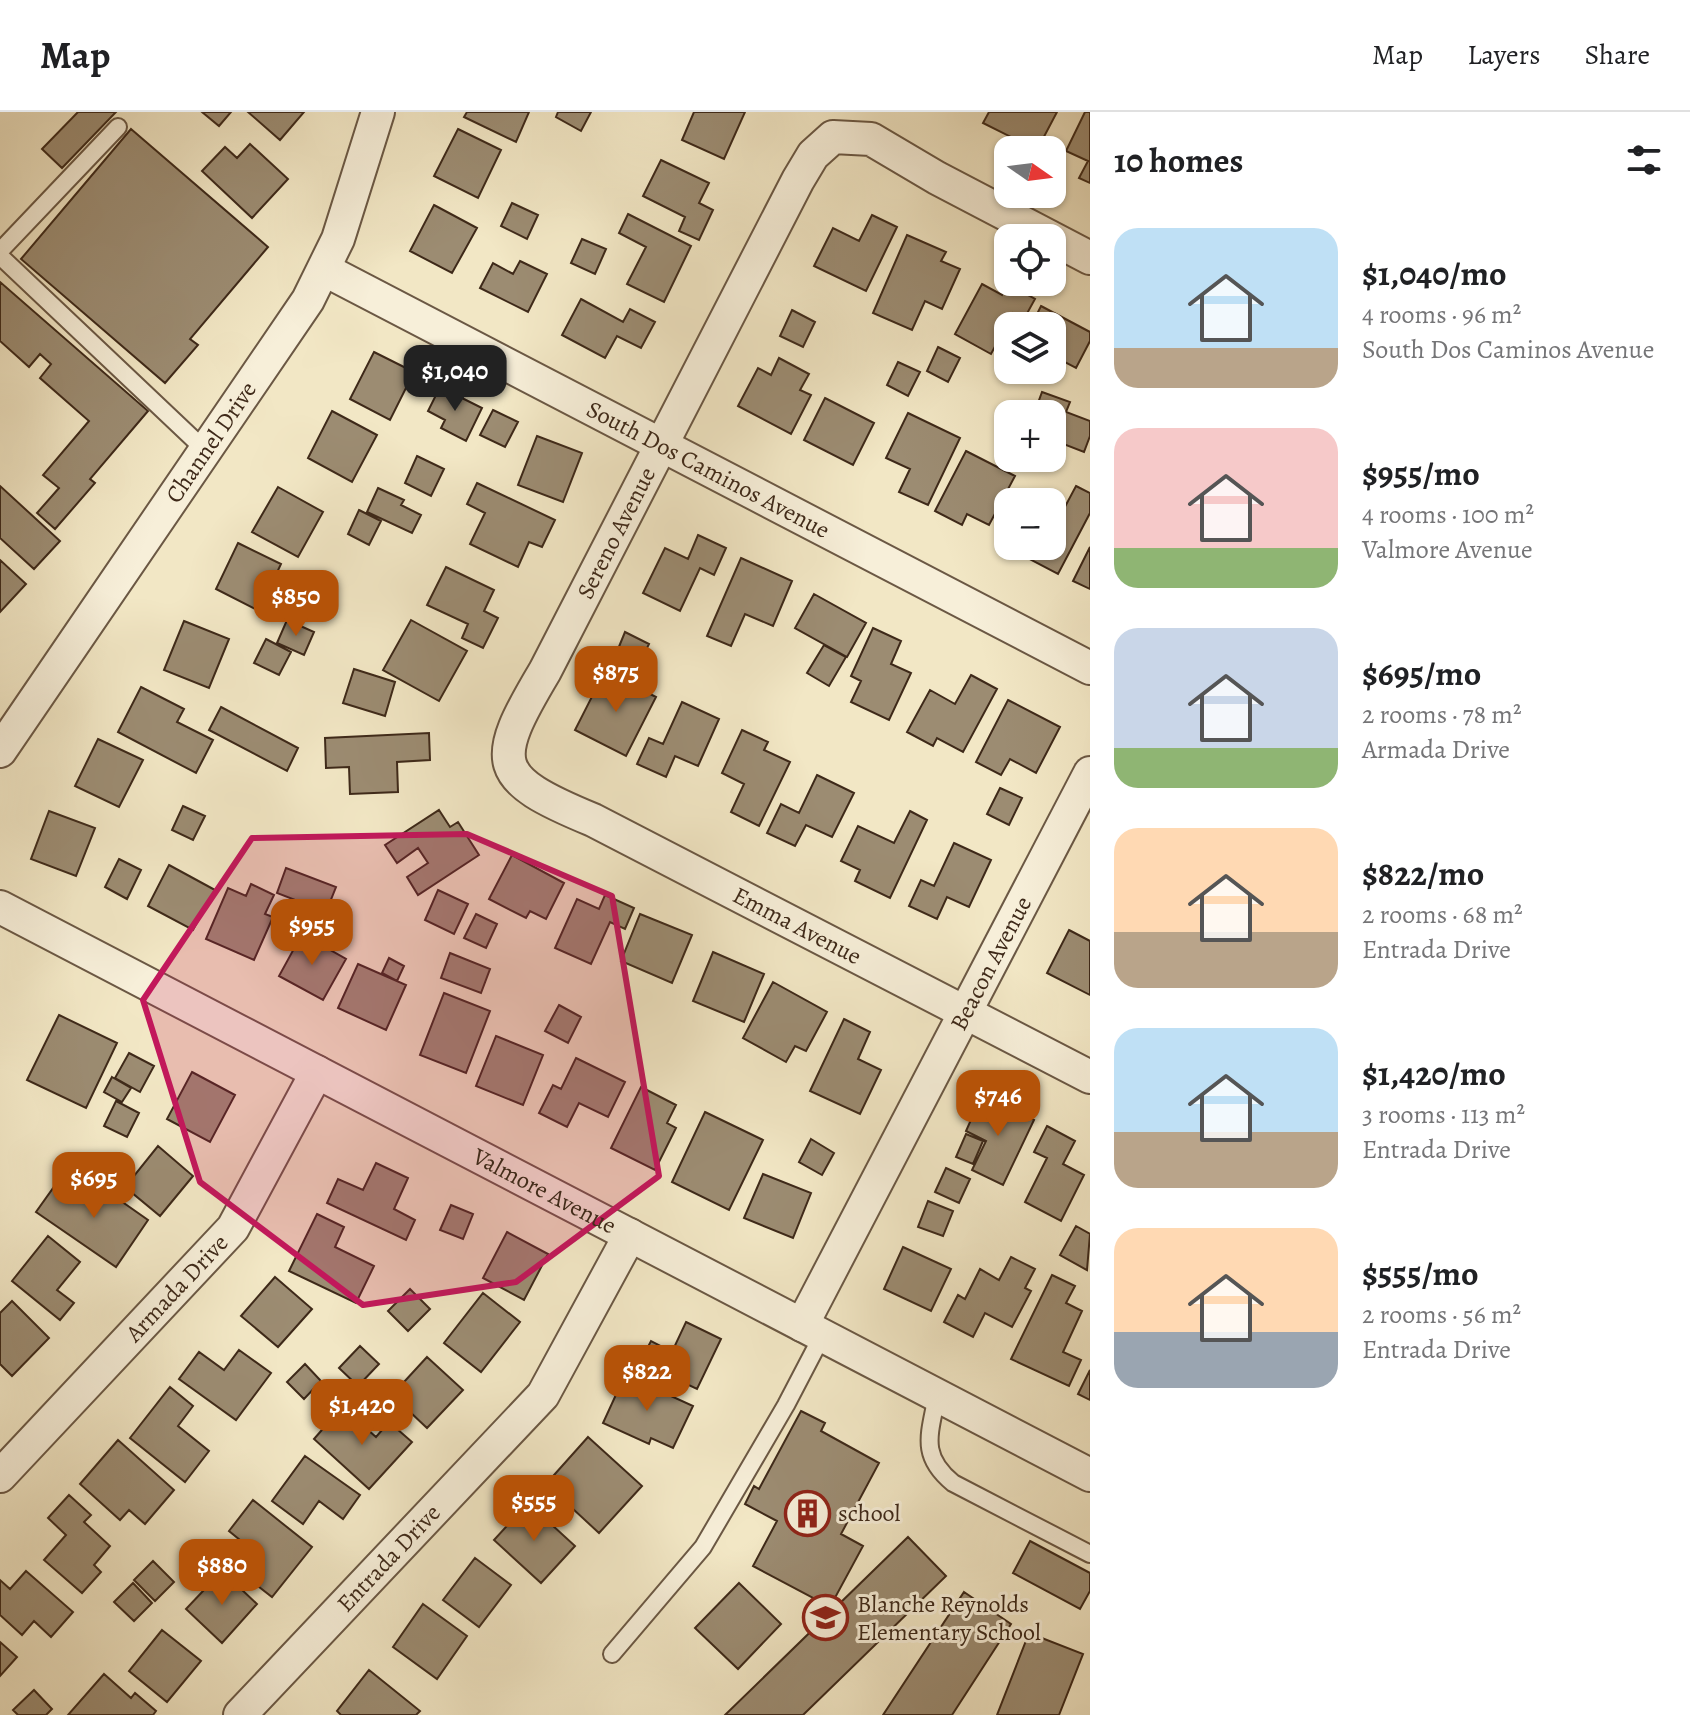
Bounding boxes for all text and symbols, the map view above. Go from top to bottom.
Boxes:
text: Map [40,29,110,81]
text: Map [1372,36,1423,74]
text: Layers [1467,36,1540,74]
text: Share [1584,36,1650,74]
north arrow [994,136,1066,208]
map controls [994,136,1066,560]
text: 10 homes [1114,137,1243,184]
icon: filters [1622,138,1666,182]
button: locate [994,224,1066,296]
text: $1,040/mo [1362,250,1507,297]
icon: home [1178,260,1274,356]
text: 4 rooms · 96 m² [1362,297,1521,332]
button: layers [994,312,1066,384]
text: South Dos Caminos Avenue [1362,332,1654,367]
pin: $1,040 [390,345,520,413]
text: $1,040 [422,353,488,388]
street label: Channel Drive [158,375,264,509]
street label: South Dos Caminos Avenue [581,393,835,546]
button: + [994,400,1066,472]
text: $955/mo [1362,450,1480,497]
icon: home [1178,460,1274,556]
street label: Sereno Avenue [569,462,663,604]
button: − [994,488,1066,560]
text: 4 rooms · 100 m² [1362,497,1534,532]
text: Valmore Avenue [1362,532,1533,567]
pin: $850 [249,570,343,638]
text: $850 [272,578,320,613]
pin: $875 [569,646,663,714]
text: $695/mo [1362,650,1481,697]
text: $875 [593,654,639,689]
icon: home [1178,660,1274,756]
text: 2 rooms · 78 m² [1362,697,1521,732]
text: Armada Drive [1362,732,1510,767]
text: $822/mo [1362,850,1484,897]
icon: home [1178,860,1274,956]
street label: Emma Avenue [727,879,867,972]
street label: Beacon Avenue [942,891,1039,1036]
text: 2 rooms · 68 m² [1362,897,1523,932]
pin: $955 [265,899,359,967]
text: $955 [289,907,335,942]
text: Entrada Drive [1362,932,1511,967]
text: $1,420/mo [1362,1050,1506,1097]
icon: home [1178,1060,1274,1156]
pin: $746 [951,1070,1045,1138]
text: $746 [974,1078,1022,1113]
text: 3 rooms · 113 m² [1362,1097,1525,1132]
text: Entrada Drive [1362,1132,1511,1167]
street label: Valmore Avenue [466,1140,622,1241]
pin: $695 [47,1152,141,1220]
text: $695 [70,1160,118,1195]
street label: Armada Drive [118,1227,235,1349]
text: $555/mo [1362,1250,1479,1297]
icon: home [1178,1260,1274,1356]
text: 2 rooms · 56 m² [1362,1297,1521,1332]
text: Entrada Drive [1362,1332,1511,1367]
pin: $822 [600,1345,694,1413]
text: $822 [622,1353,672,1388]
pin: $1,420 [297,1379,427,1447]
text: $1,420 [329,1387,395,1422]
pin: $555 [487,1475,581,1543]
text: $555 [511,1483,557,1518]
building icon: school [783,1489,831,1537]
street label: Entrada Drive [330,1497,447,1619]
place label: school [838,1497,901,1529]
pin: $880 [175,1539,269,1607]
text: $880 [197,1547,247,1582]
place label: Blanche Reynolds Elementary School [857,1588,1041,1648]
school or university icon: Blanche Reynolds Elementary School [802,1594,850,1642]

